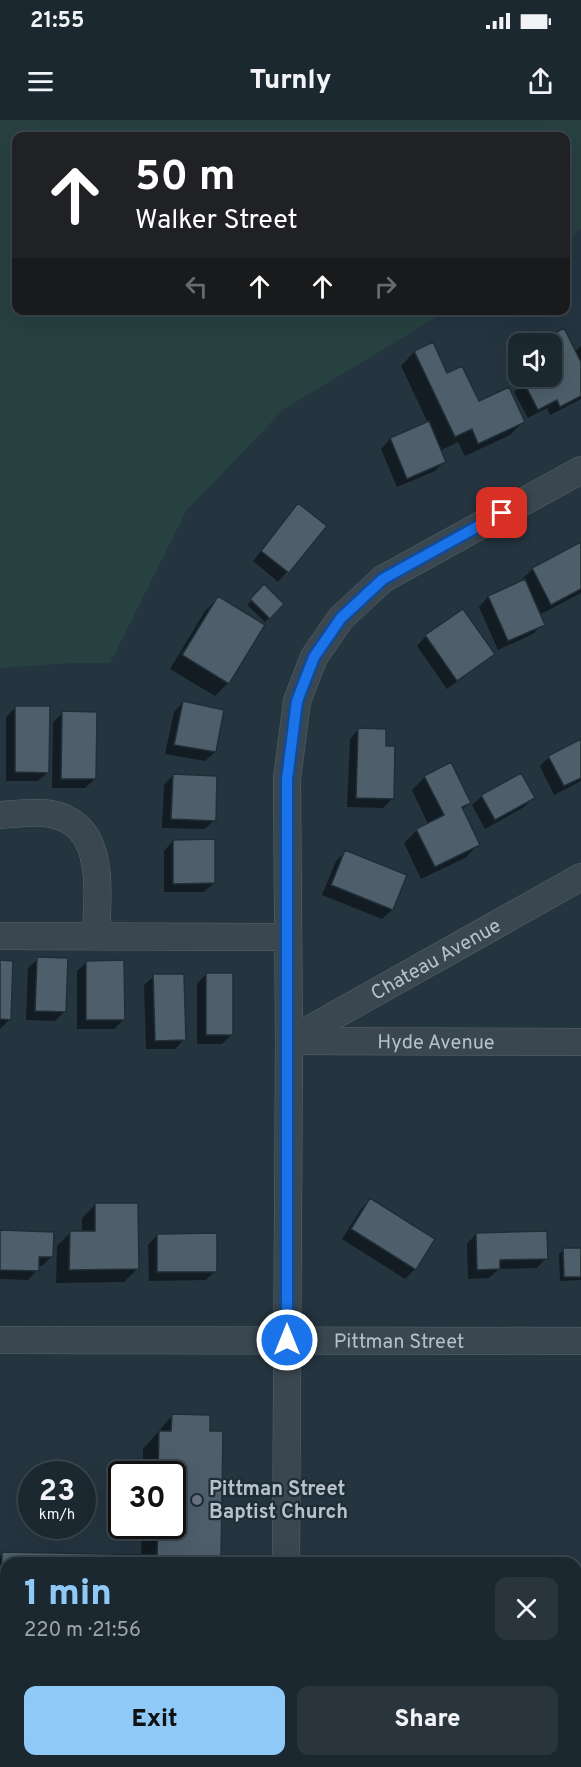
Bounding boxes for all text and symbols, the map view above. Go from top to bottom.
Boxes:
text: 21:55 [30,8,84,35]
text: Turnly [250,64,331,98]
icon: menu [24,65,57,98]
icon: share [524,65,557,98]
text: 50 m [135,152,236,205]
icon: ahead [36,156,114,234]
text: Walker Street [135,204,298,238]
icon: left [180,270,213,303]
icon: ahead [243,270,276,303]
icon: ahead [306,270,339,303]
icon: right [369,270,402,303]
map controls [508,333,562,387]
button: sound [508,333,562,387]
pin [476,487,527,538]
icon: arrive [485,496,518,529]
street label: Chateau Avenue [367,914,506,1007]
street label: Hyde Avenue [377,1030,495,1057]
position arrow [255,1308,319,1372]
street label: Pittman Street [334,1330,464,1356]
speed limit sign: 30 [108,1461,186,1539]
text: 23 [39,1474,75,1511]
place label: Pittman Street Baptist Church [209,1477,348,1526]
marker: Pittman Street Baptist Church [190,1493,204,1507]
text: km/h [39,1506,75,1525]
text: 1 min [24,1572,112,1618]
button: close [495,1577,558,1640]
text: 220 m · 21:56 [24,1618,141,1644]
button: Exit [24,1686,285,1755]
button: Share [297,1686,558,1755]

